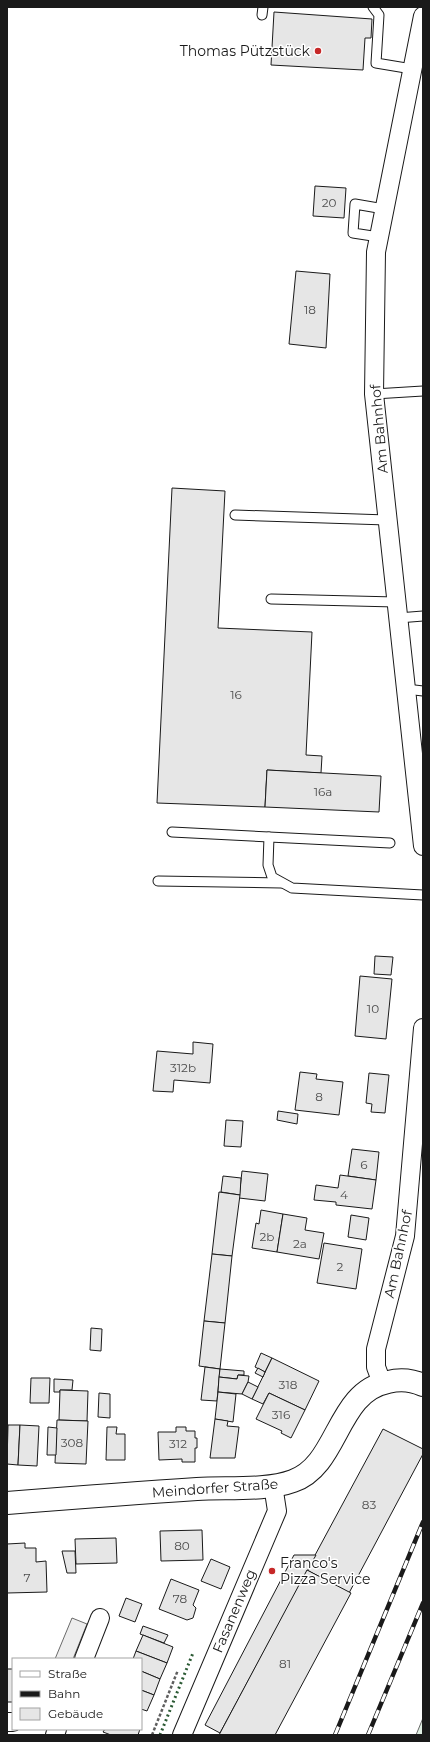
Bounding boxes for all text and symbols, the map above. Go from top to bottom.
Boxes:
place label: Thomas Pützstück [180,42,311,60]
marker: Thomas Pützstück [313,46,323,56]
house number: 20 [322,195,336,210]
house number: 18 [304,302,316,317]
street label: Am Bahnhof [366,382,392,474]
house number: 16 [230,687,242,702]
house number: 16a [314,784,332,799]
house number: 10 [367,1001,379,1016]
house number: 312b [170,1060,196,1075]
house number: 8 [315,1089,323,1104]
house number: 6 [360,1157,368,1172]
house number: 4 [340,1187,348,1202]
street label: Am Bahnhof [380,1207,416,1300]
house number: 2b [260,1229,274,1244]
house number: 2a [293,1236,307,1251]
house number: 2 [337,1259,344,1274]
house number: 318 [279,1377,298,1392]
house number: 316 [272,1407,290,1422]
house number: 308 [61,1435,84,1450]
house number: 312 [169,1436,187,1451]
street label: Meindorfer Straße [151,1475,279,1501]
house number: 83 [362,1497,376,1512]
house number: 80 [174,1538,190,1553]
place label: Franco's Pizza Service [280,1554,371,1588]
street label: Fasanenweg [208,1566,260,1656]
marker: Franco's Pizza Service [267,1566,277,1576]
house number: 7 [23,1570,31,1585]
house number: 78 [173,1591,188,1606]
house number: 81 [279,1656,291,1671]
legend [12,1658,142,1730]
text: Straße [48,1666,87,1681]
text: Bahn [48,1686,80,1701]
text: Gebäude [48,1706,103,1721]

